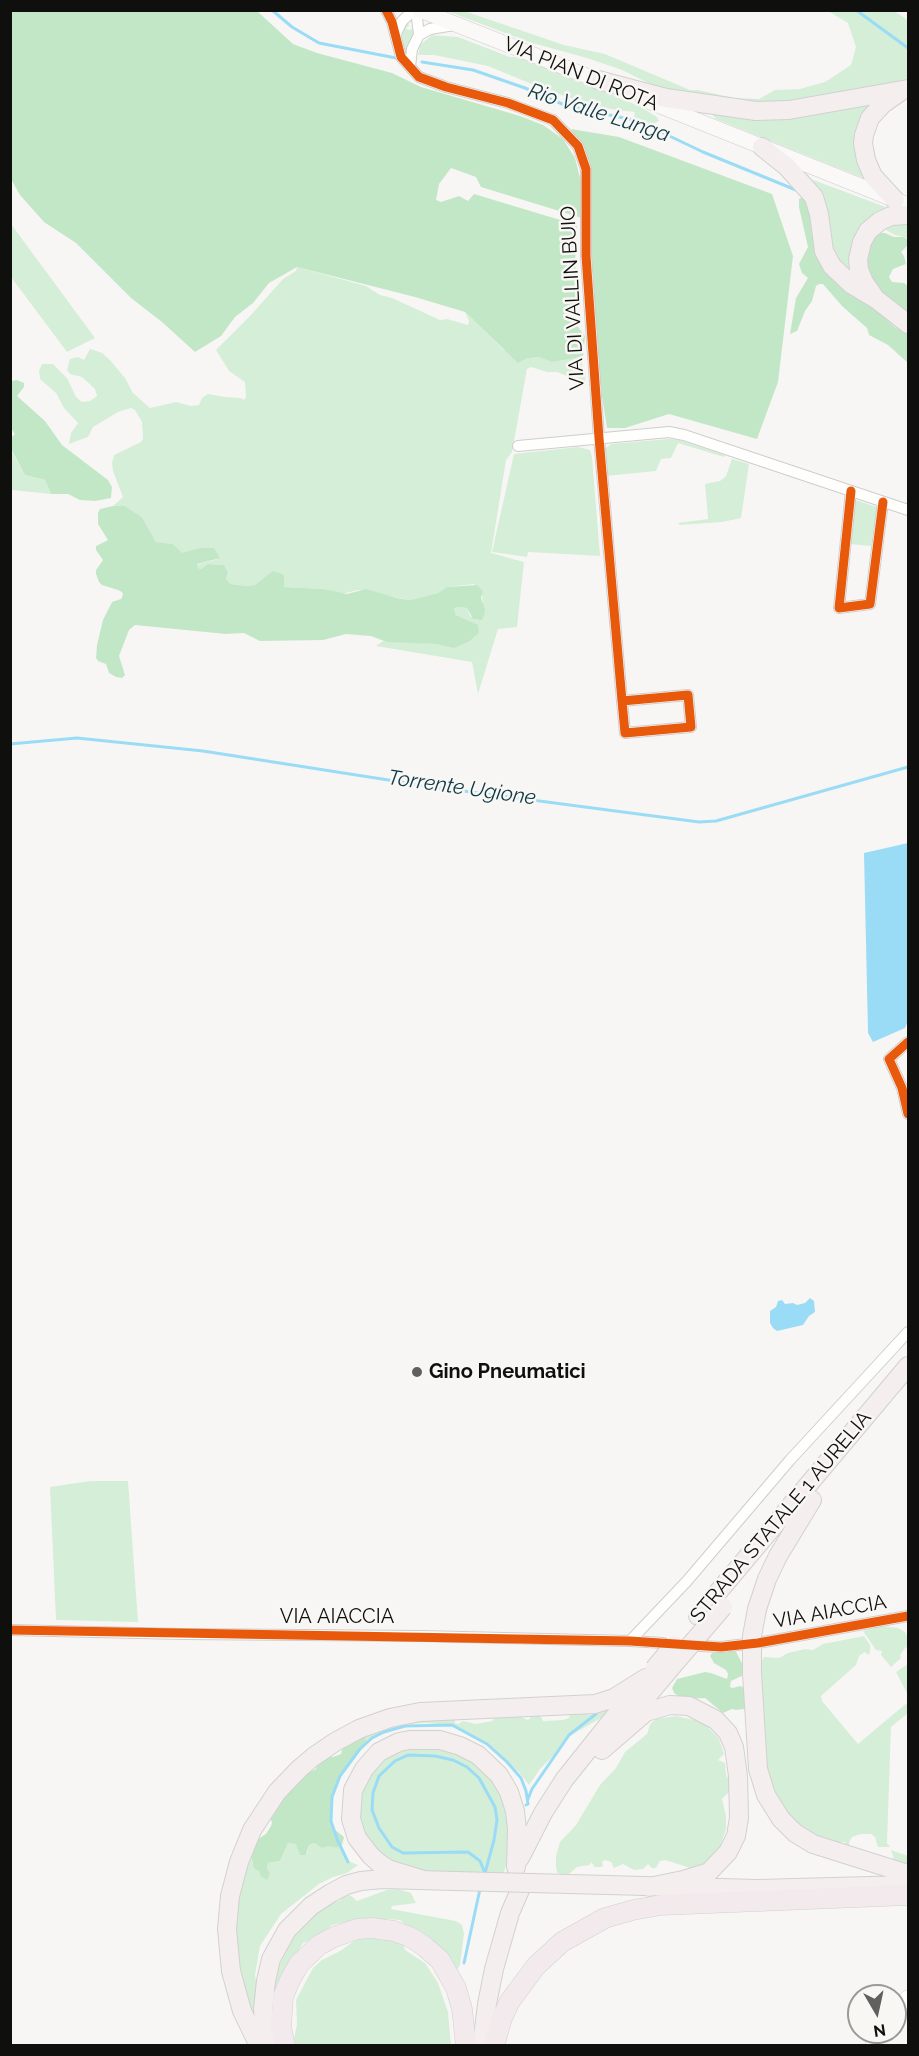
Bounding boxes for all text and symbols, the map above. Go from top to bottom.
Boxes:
street label: VIA PIAN DI ROTA [500,32,662,116]
water label: Rio Valle Lunga [525,78,673,148]
street label: VIA DI VALLIN BUIO [556,205,590,391]
water label: Torrente Ugione [386,765,538,811]
place label: Gino Pneumatici [429,1360,586,1384]
marker: Gino Pneumatici [410,1365,424,1379]
street label: STRADA STATALE 1 AURELIA [685,1406,877,1628]
street label: VIA AIACCIA [772,1590,888,1634]
street label: VIA AIACCIA [280,1605,394,1629]
north arrow [847,1984,907,2044]
text: N [872,2020,887,2041]

